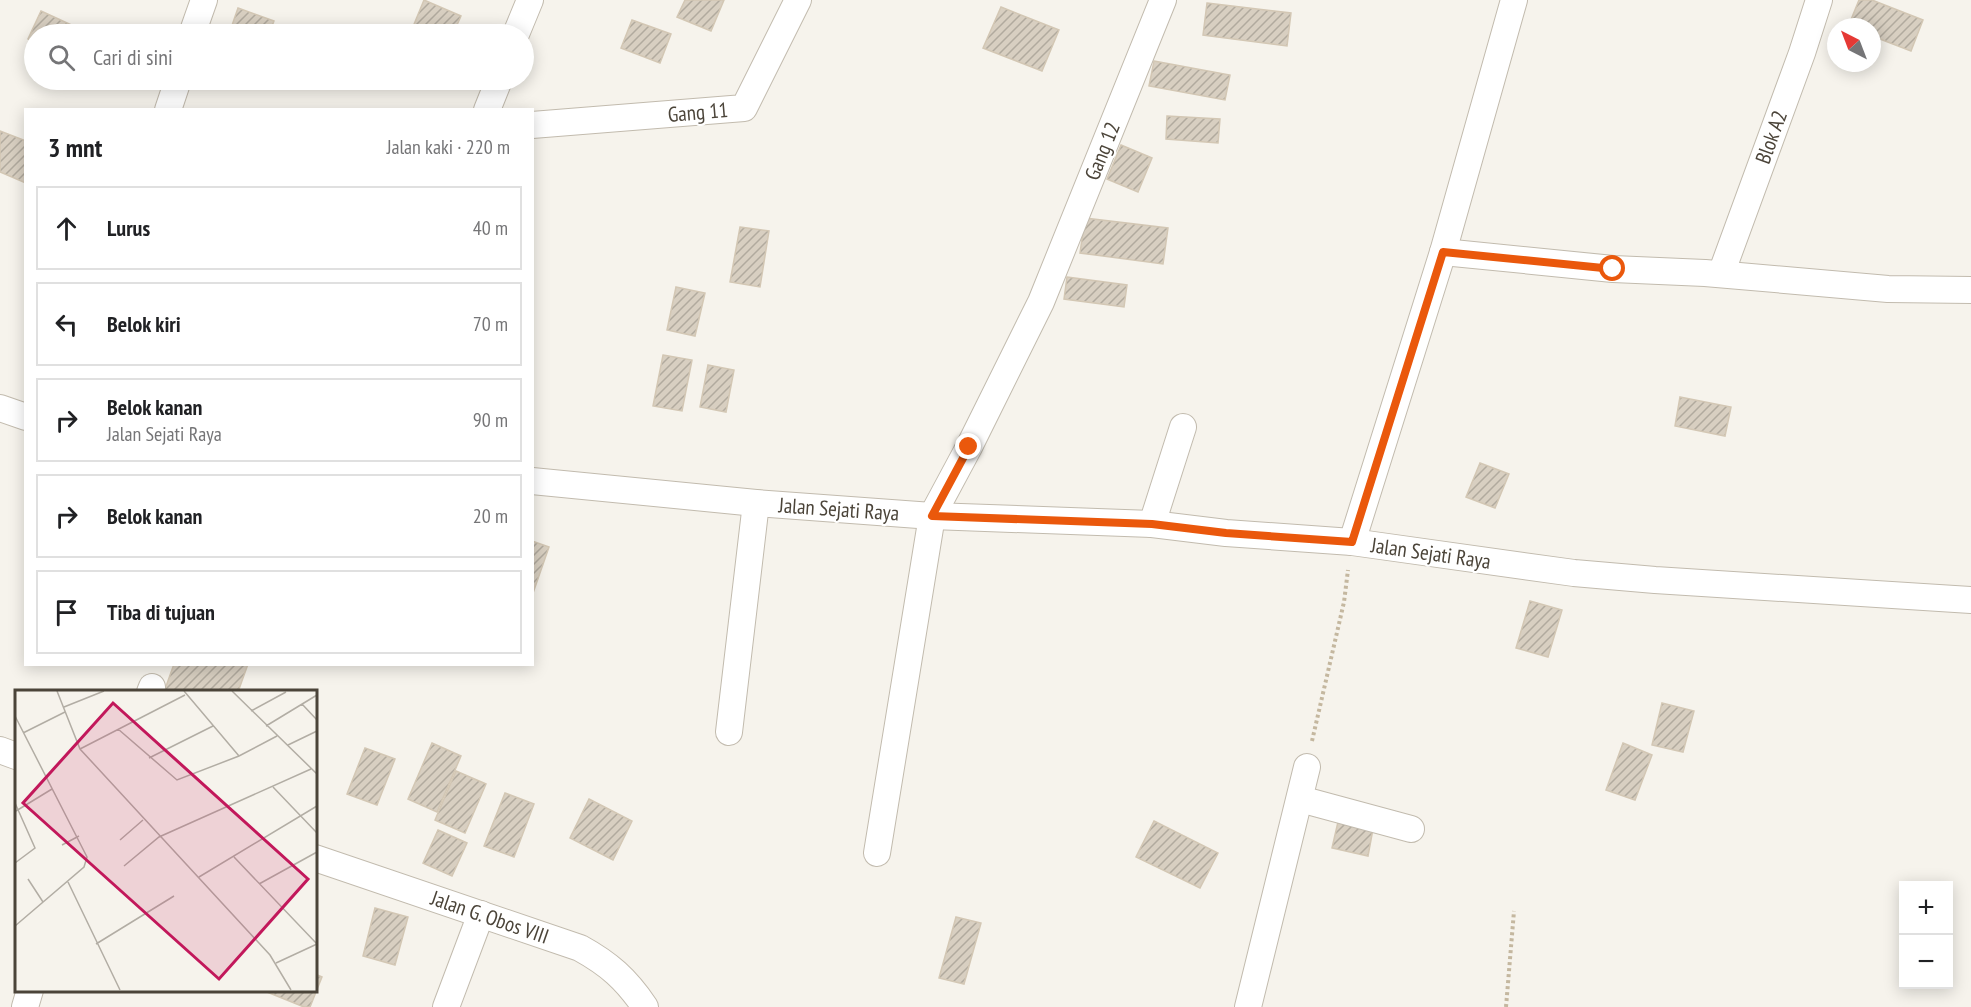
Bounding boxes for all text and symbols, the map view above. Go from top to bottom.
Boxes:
north arrow [1827,18,1881,72]
search box [24,24,534,90]
icon: search [45,41,78,74]
text: Cari di sini [93,43,173,71]
street label: Gang 11 [667,96,729,128]
street label: Blok A2 [1749,107,1793,167]
street label: Gang 12 [1078,118,1126,184]
text: 3 mnt [48,131,102,164]
text: Jalan kaki · 220 m [387,134,510,160]
icon: ahead [50,212,83,245]
text: Lurus [107,214,150,242]
text: 40 m [473,215,508,241]
route start [1599,255,1625,281]
icon: left [50,308,83,341]
text: Belok kiri [107,310,181,338]
text: 70 m [473,311,508,337]
text: Belok kanan [107,393,202,421]
icon: right [50,404,83,437]
text: 90 m [473,407,508,433]
text: Jalan Sejati Raya [107,421,222,447]
route end [955,433,981,459]
street label: Jalan Sejati Raya [777,491,900,527]
icon: right [50,500,83,533]
text: Belok kanan [107,502,202,530]
text: 20 m [473,503,508,529]
street label: Jalan Sejati Raya [1368,531,1493,575]
icon: arrive [50,596,83,629]
text: Tiba di tujuan [107,598,215,626]
inset map [15,690,316,992]
map controls [1899,881,1953,989]
button: + [1899,881,1953,935]
street label: Jalan G. Obos VIII [427,884,552,950]
button: − [1899,935,1953,989]

